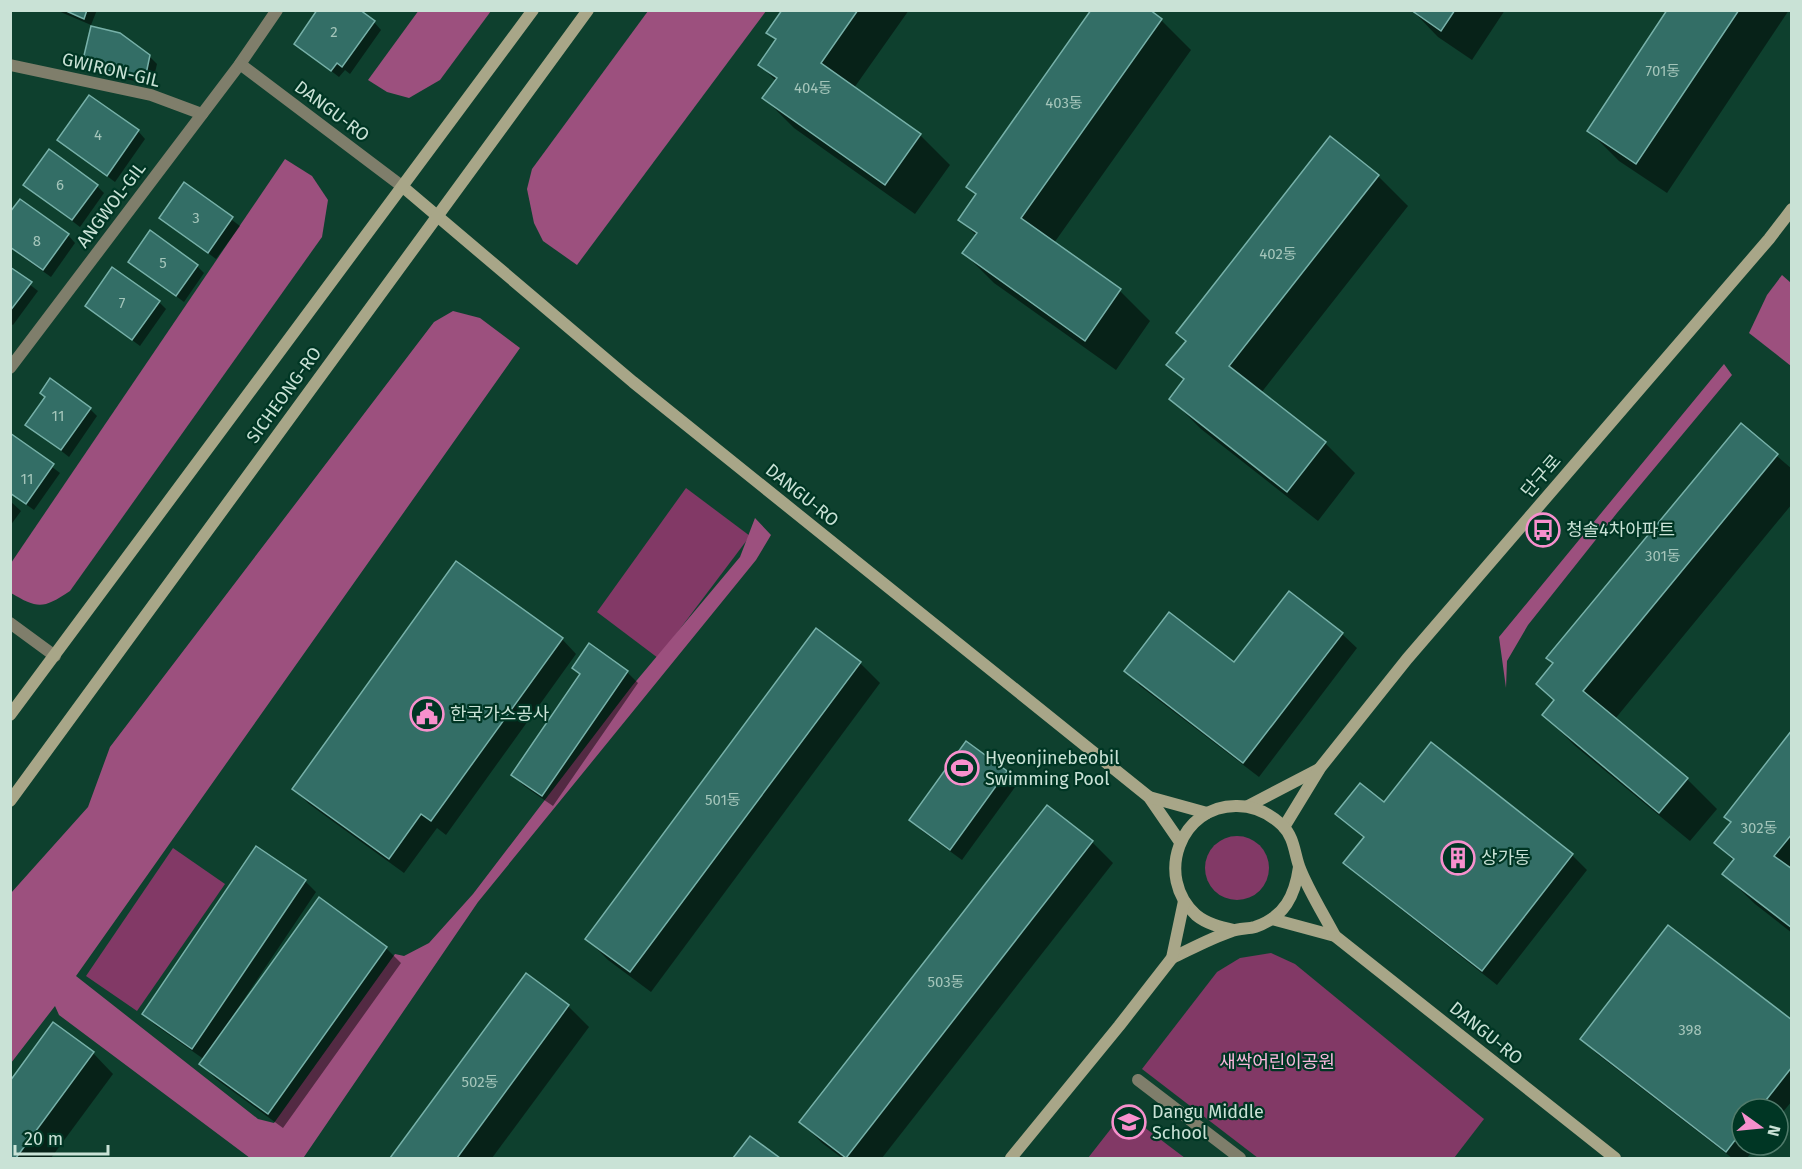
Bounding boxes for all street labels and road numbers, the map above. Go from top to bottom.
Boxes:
street label: GWIRON-GIL [60,48,162,92]
street label: DANGU-RO [290,76,374,146]
street label: ANGWOL-GIL [72,158,150,252]
street label: SICHEONG-RO [242,343,326,447]
street label: 단구로 [1516,450,1566,502]
street label: DANGU-RO [761,459,843,531]
street label: DANGU-RO [1445,997,1527,1069]

